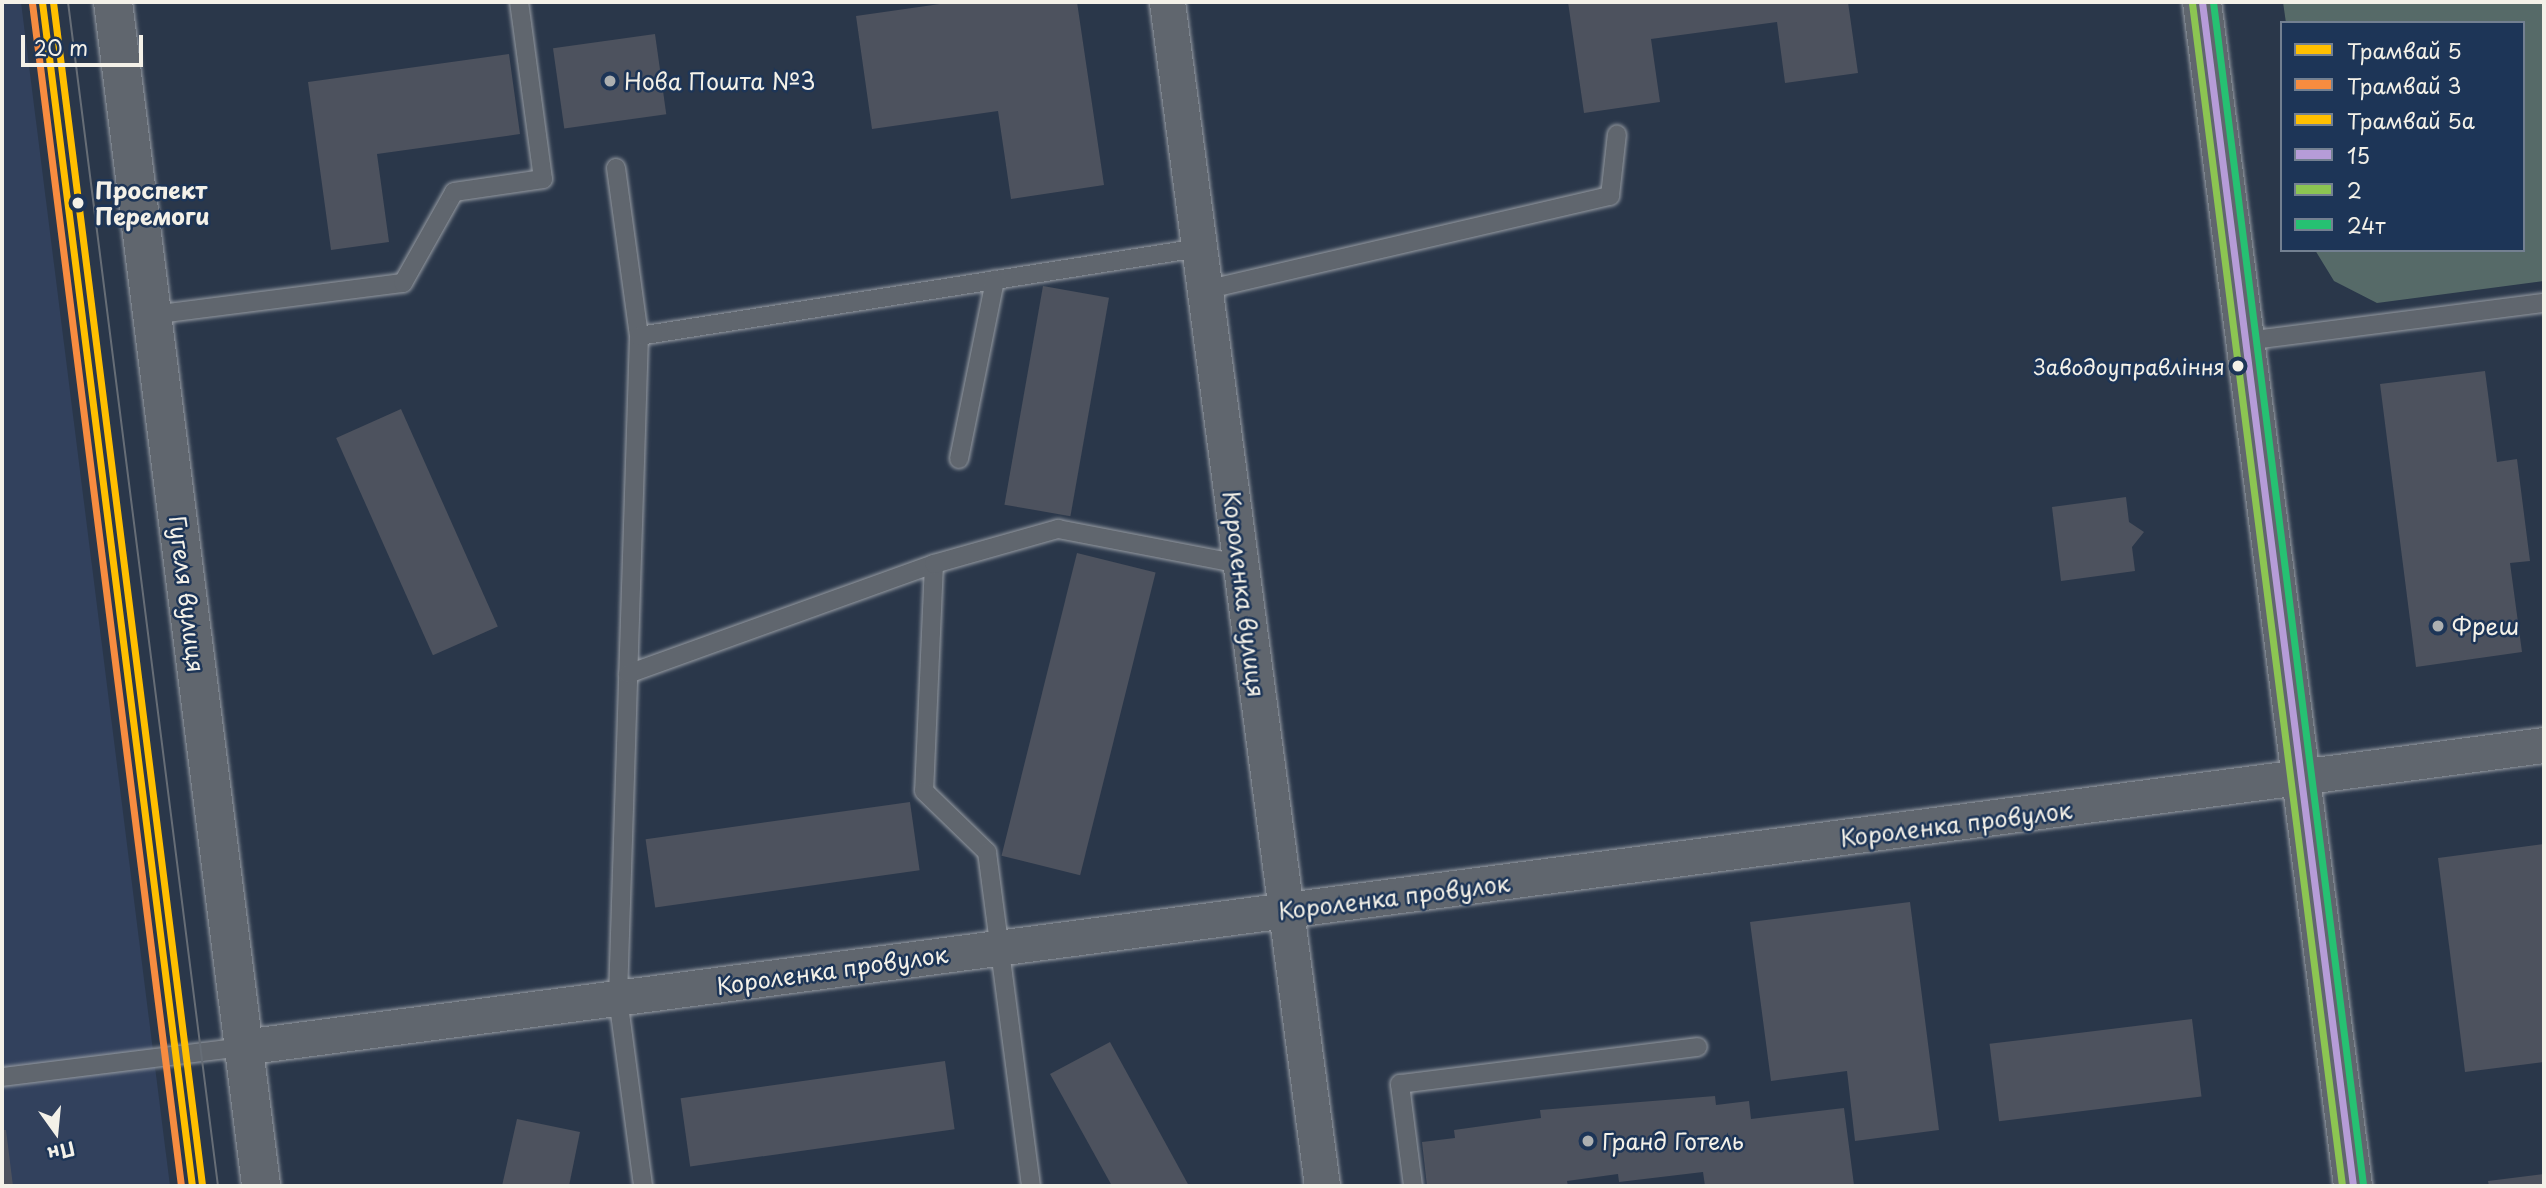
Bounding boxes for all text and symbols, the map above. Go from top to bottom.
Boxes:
scale bar [24,21,147,65]
legend [2280,21,2525,252]
text: 20 m [34,31,88,63]
text: Трамвай 5 [2347,34,2462,66]
place label: Нова Пошта №3 [624,67,817,95]
text: Трамвай 3 [2347,69,2461,101]
marker: Нова Пошта №3 [602,73,618,89]
text: Трамвай 5а [2347,104,2475,136]
text: 15 [2347,139,2370,171]
text: 2 [2347,174,2362,206]
place label: Проспект Перемоги [95,176,210,230]
marker: Проспект Перемоги [67,192,89,214]
text: 24т [2347,209,2385,241]
place label: Заводоуправління [2034,353,2225,379]
marker: Заводоуправління [2231,359,2245,373]
street label: Короленка вулиця [1218,488,1270,700]
street label: Гугеля вулиця [164,514,210,674]
place label: Фреш [2452,612,2519,640]
marker: Фреш [2430,618,2446,634]
street label: Короленка провулок [1838,796,2074,852]
street label: Короленка провулок [1276,869,1512,925]
street label: Короленка провулок [714,940,950,1000]
north arrow [21,1097,91,1167]
place label: Гранд Готель [1602,1127,1744,1155]
marker: Гранд Готель [1580,1133,1596,1149]
text: Пн [45,1135,78,1169]

